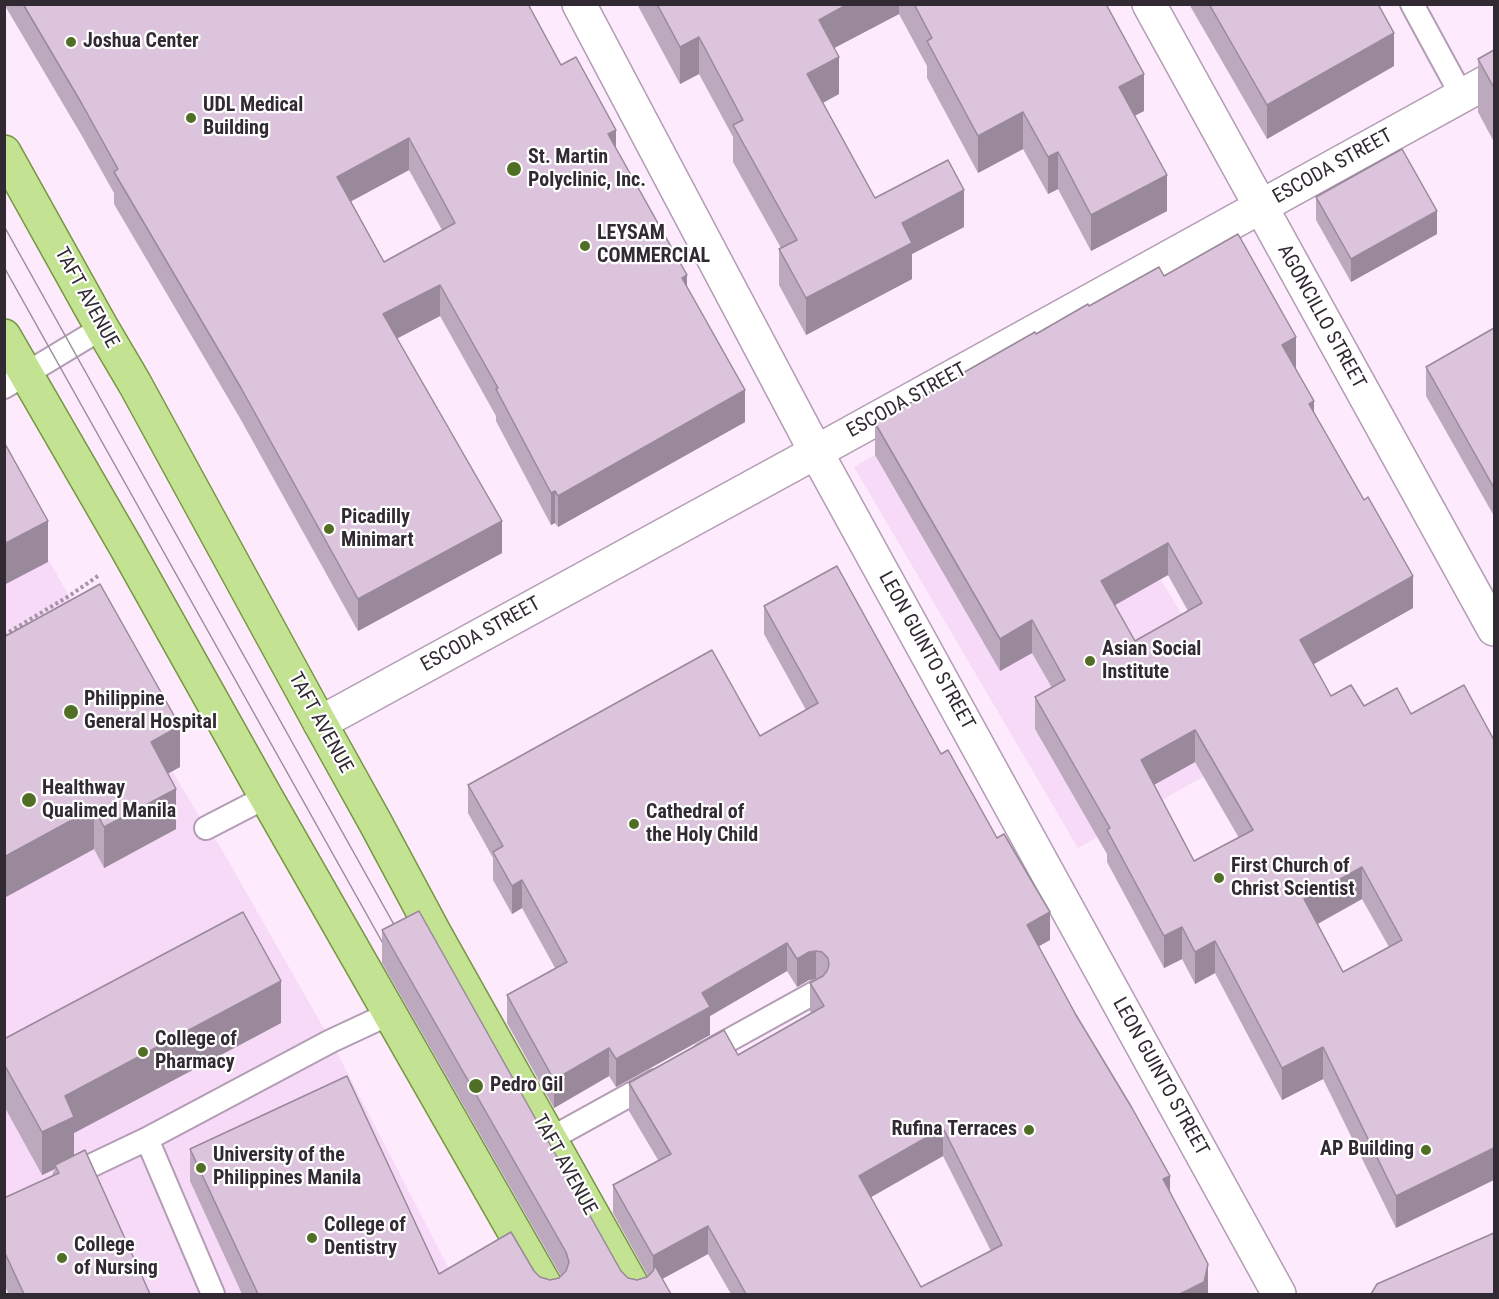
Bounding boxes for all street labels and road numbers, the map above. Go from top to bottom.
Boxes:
street label: ESCODA STREET [1269,124,1397,210]
street label: AGONCILLO STREET [1272,241,1370,393]
street label: TAFT AVENUE [49,243,123,353]
street label: ESCODA STREET [843,358,971,444]
street label: LEON GUINTO STREET [873,568,979,734]
street label: ESCODA STREET [417,592,545,678]
street label: TAFT AVENUE [283,668,357,778]
street label: LEON GUINTO STREET [1107,994,1213,1160]
street label: TAFT AVENUE [527,1110,601,1220]

